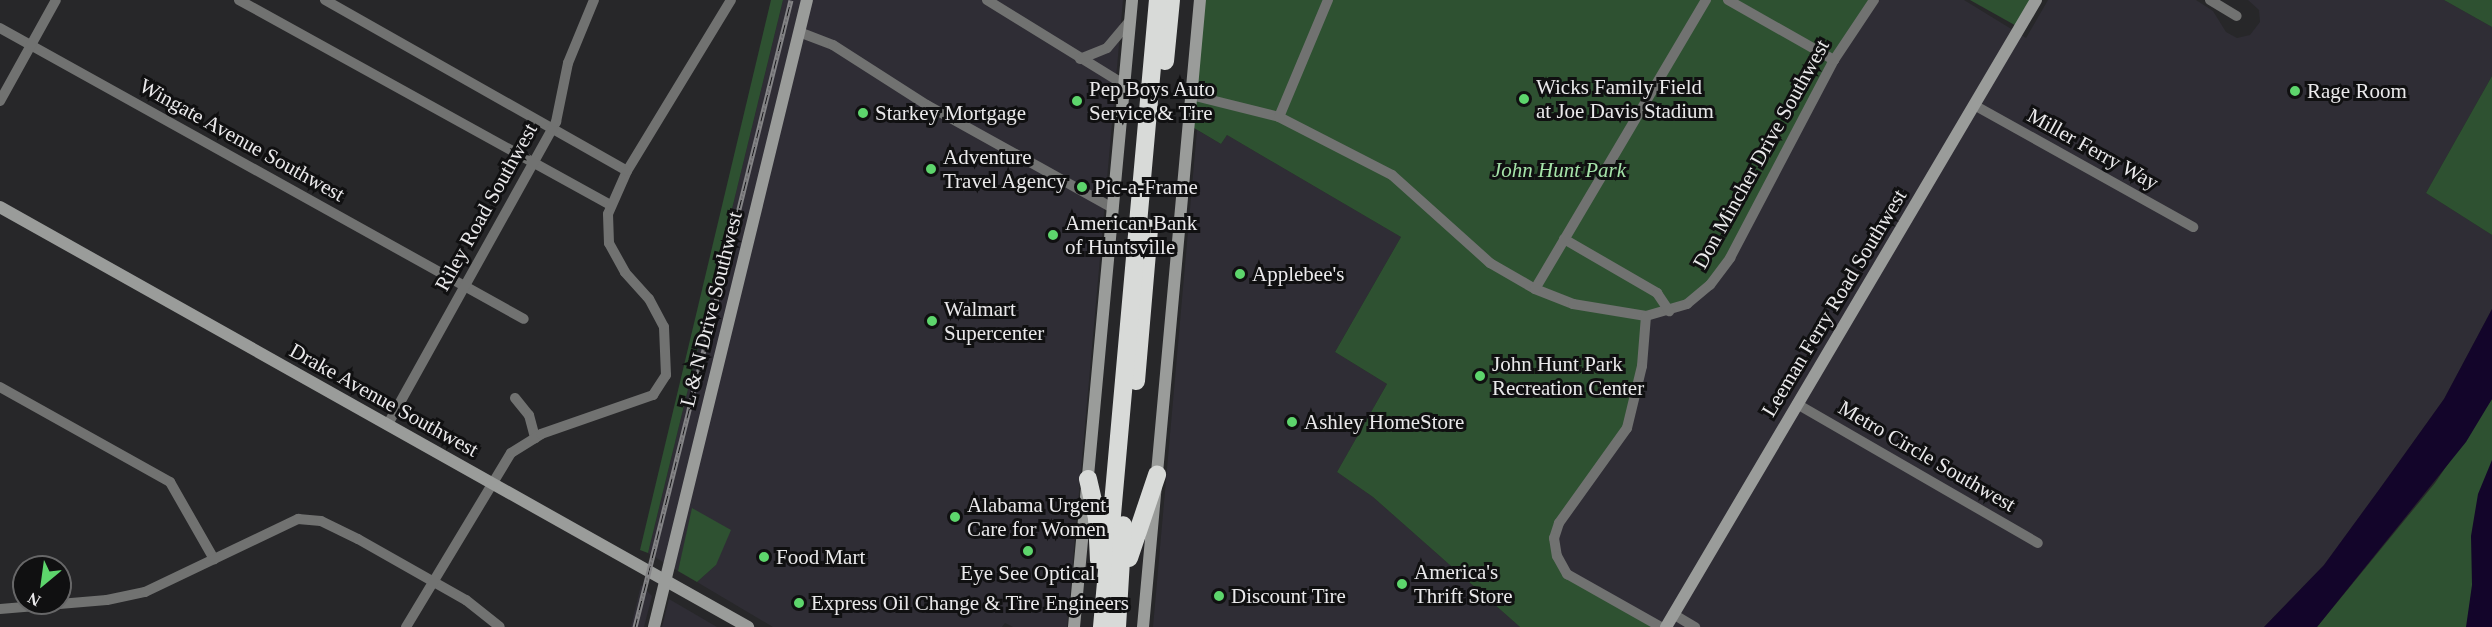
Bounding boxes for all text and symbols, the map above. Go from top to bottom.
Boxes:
street label: Don Mincher Drive Southwest [1687,35,1835,273]
street label: Wingate Avenue Southwest [134,73,350,207]
place label: Wicks Family Field at Joe Davis Stadium [1536,74,1714,124]
place label: Pep Boys Auto Service & Tire [1089,76,1216,126]
place label: Rage Room [2307,78,2407,104]
marker: Rage Room [2288,84,2302,98]
marker: Wicks Family Field at Joe Davis Stadium [1517,92,1531,106]
marker: Pep Boys Auto Service & Tire [1070,94,1084,108]
place label: Starkey Mortgage [875,100,1026,126]
street label: Miller Ferry Way [2023,102,2163,196]
marker: Starkey Mortgage [856,106,870,120]
street label: Riley Road Southwest [429,119,543,295]
place label: Adventure Travel Agency [943,144,1068,194]
park label: John Hunt Park [1492,157,1626,183]
marker: Adventure Travel Agency [924,162,938,176]
place label: Pic-a-Frame [1094,174,1198,200]
marker: Pic-a-Frame [1075,180,1089,194]
street label: Leeman Ferry Road Southwest [1756,185,1912,421]
street label: L & N Drive Southwest [675,209,747,409]
place label: American Bank of Huntsville [1065,210,1197,260]
marker: American Bank of Huntsville [1046,228,1060,242]
place label: Applebee's [1252,261,1344,287]
marker: Applebee's [1233,267,1247,281]
place label: Walmart Supercenter [944,296,1044,346]
marker: Walmart Supercenter [925,314,939,328]
street label: Drake Avenue Southwest [285,337,483,463]
place label: John Hunt Park Recreation Center [1492,351,1644,401]
marker: John Hunt Park Recreation Center [1473,369,1487,383]
street label: Metro Circle Southwest [1834,395,2020,517]
place label: Ashley HomeStore [1304,409,1464,435]
marker: Ashley HomeStore [1285,415,1299,429]
place label: Alabama Urgent Care for Women [967,492,1106,542]
marker: Alabama Urgent Care for Women [948,510,962,524]
place label: Food Mart [776,544,865,570]
marker: Eye See Optical [1021,544,1035,558]
marker: Food Mart [757,550,771,564]
north arrow [12,555,72,615]
place label: America's Thrift Store [1414,559,1513,609]
place label: Eye See Optical [960,560,1096,586]
marker: America's Thrift Store [1395,577,1409,591]
place label: Discount Tire [1231,583,1346,609]
text: N [25,589,43,610]
marker: Discount Tire [1212,589,1226,603]
place label: Express Oil Change & Tire Engineers [811,590,1129,616]
marker: Express Oil Change & Tire Engineers [792,596,806,610]

